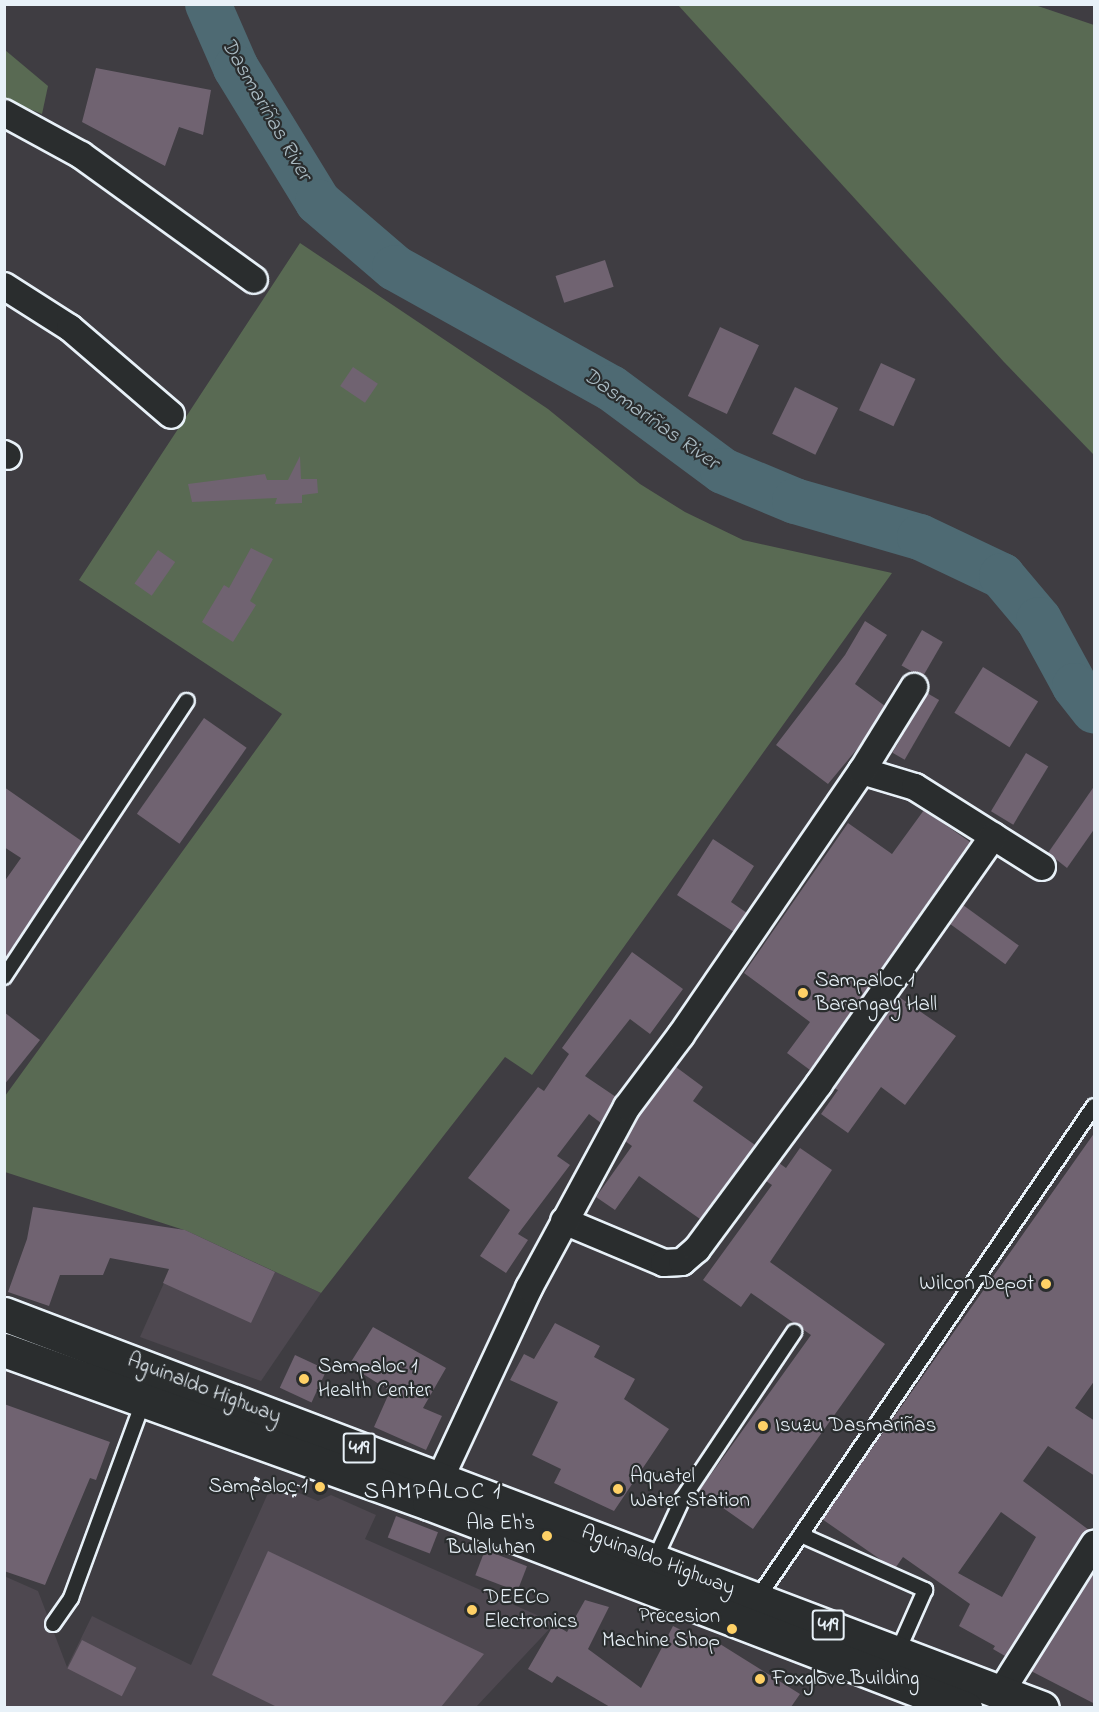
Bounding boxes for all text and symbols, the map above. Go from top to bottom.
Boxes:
water label: Dasmariñas River [213,34,317,186]
water label: Dasmariñas River [577,363,723,477]
place label: Sampaloc 1 Barangay Hall [815,968,937,1018]
marker: Sampaloc 1 Barangay Hall [796,986,810,1000]
place label: Wilcon Depot [919,1271,1034,1297]
marker: Wilcon Depot [1039,1277,1053,1291]
street label: Aguinaldo Highway [124,1348,284,1430]
place label: Sampaloc 1 Health Center [318,1354,431,1404]
marker: Sampaloc 1 Health Center [295,1370,313,1388]
place label: Isuzu Dasmariñas [775,1413,936,1439]
marker: Isuzu Dasmariñas [756,1419,770,1433]
road number: 419 [342,1431,376,1465]
place label: Aquatel Water Station [630,1464,750,1514]
place label: Sampaloc 1 [208,1474,308,1500]
district label: SAMPALOC 1 [364,1479,502,1507]
marker: Sampaloc 1 [313,1480,327,1494]
marker: Aquatel Water Station [611,1482,625,1496]
place label: Ala Eh's Bulaluhan [447,1511,535,1561]
street label: Aguinaldo Highway [578,1520,738,1602]
marker: Ala Eh's Bulaluhan [540,1529,554,1543]
place label: DEECO Electronics [484,1585,578,1635]
marker: DEECO Electronics [465,1603,479,1617]
place label: Precesion Machine Shop [602,1604,720,1654]
road number: 419 [812,1608,844,1642]
marker: Precesion Machine Shop [725,1622,739,1636]
place label: Foxglove Building [772,1666,919,1692]
marker: Foxglove Building [753,1672,767,1686]

